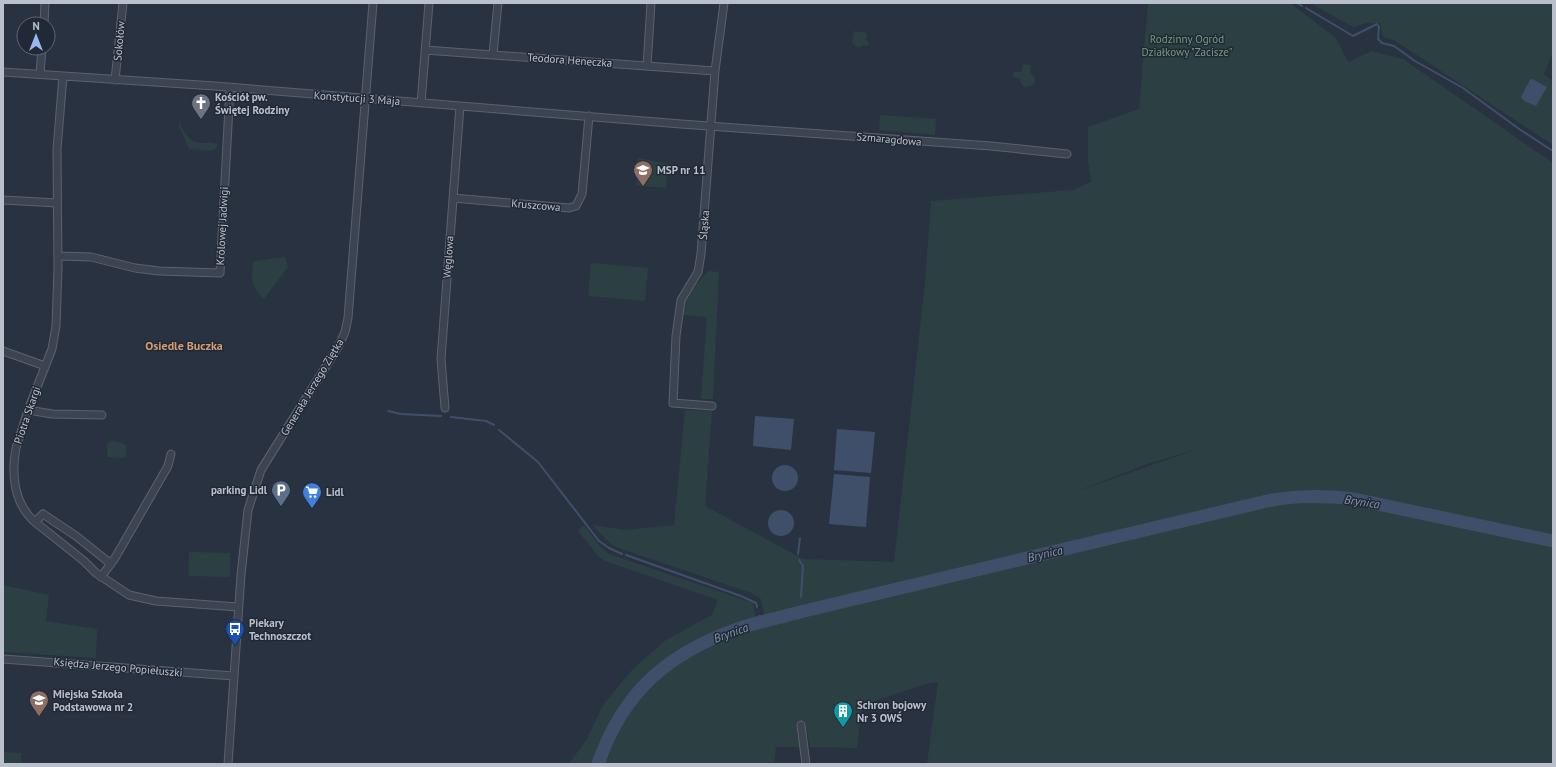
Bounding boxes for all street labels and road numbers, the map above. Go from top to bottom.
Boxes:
street label: Sokołów [110,21,128,61]
street label: Teodora Heneczka [527,50,613,70]
street label: Konstytucji 3 Maja [313,88,401,108]
street label: Szmaragdowa [856,129,922,149]
street label: Królowej Jadwigi [213,186,231,266]
street label: Kruszcowa [511,196,561,214]
street label: Śląska [696,210,712,240]
street label: Węglowa [440,235,456,279]
street label: Generała Jerzego Ziętka [277,336,347,438]
street label: Piotra Skargi [11,384,43,446]
street label: Księdza Jerzego Popiełuszki [53,654,183,680]

